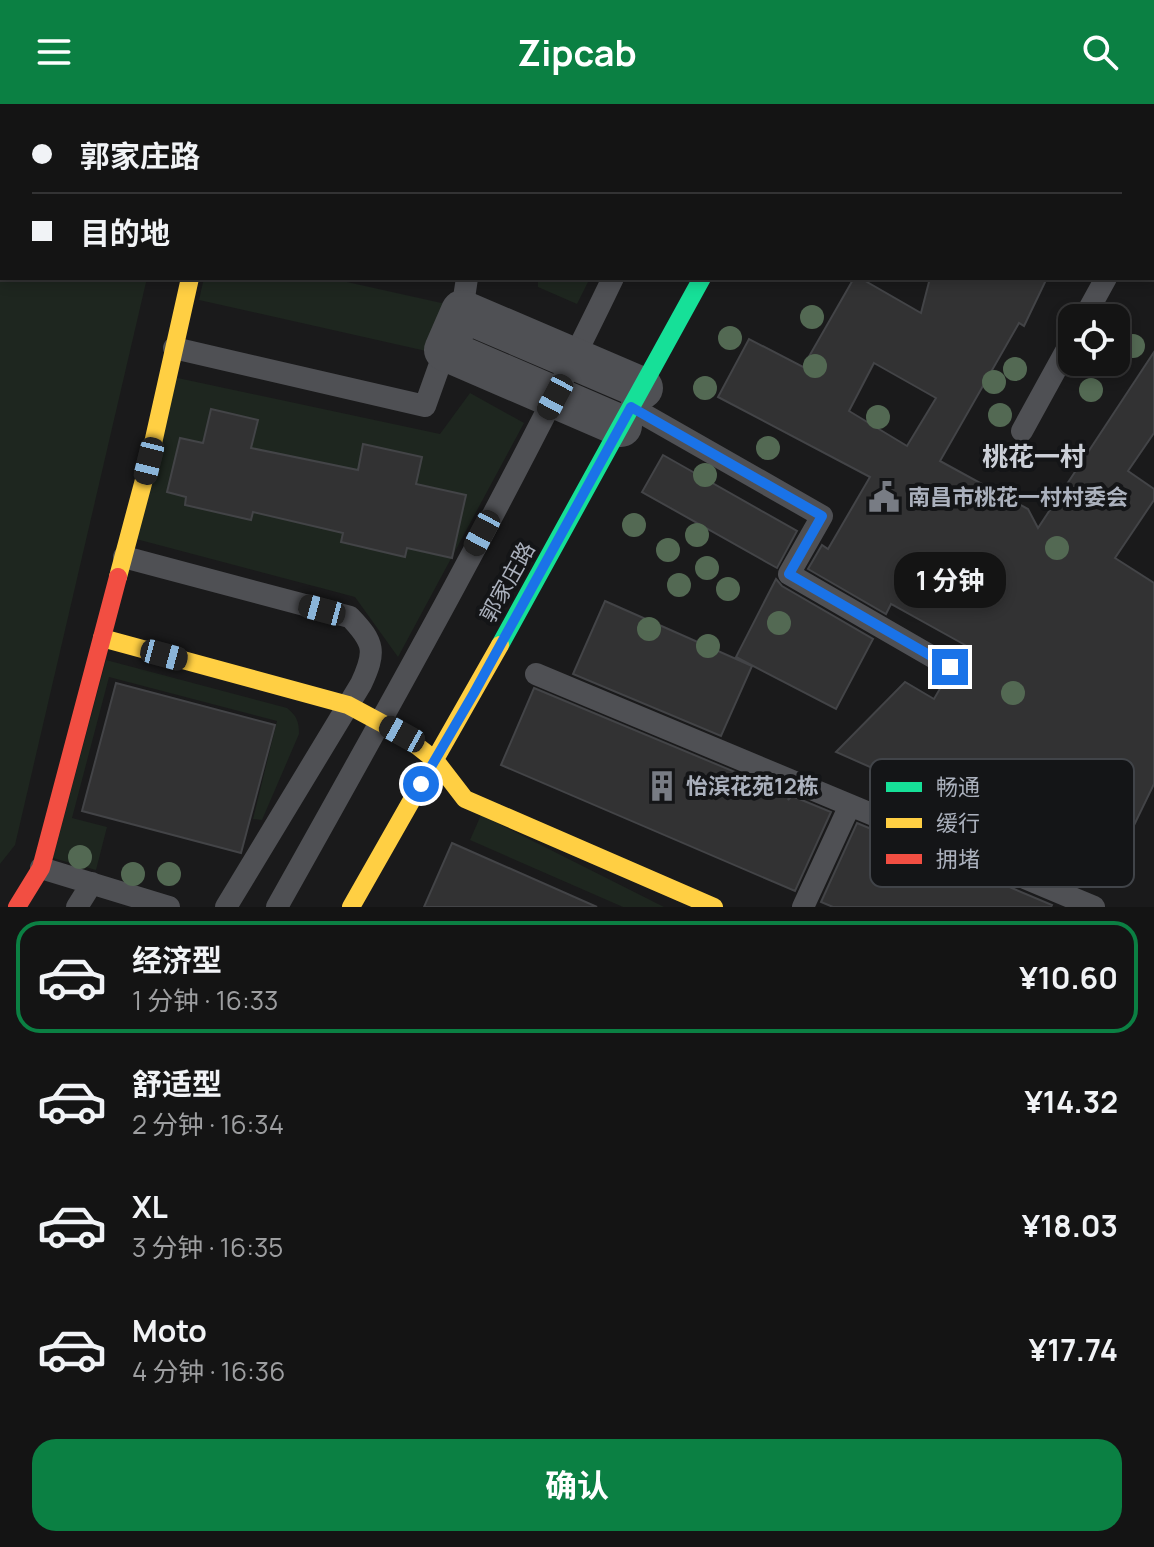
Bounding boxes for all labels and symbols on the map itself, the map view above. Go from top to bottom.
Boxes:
car [533,370,577,424]
car [132,435,166,487]
district label: 桃花一村 [982,438,1086,474]
public building icon: 南昌市桃花一村村委会 [867,480,901,514]
place label: 南昌市桃花一村村委会 [908,482,1128,512]
car [460,506,504,560]
street label: 郭家庄路 [473,536,541,628]
callout: 1 分钟 [894,551,1006,607]
car [296,592,348,628]
car [138,637,190,673]
route end [932,649,968,685]
car [375,712,429,756]
legend [870,759,1134,887]
route start [403,766,439,802]
building icon: 怡滨花苑12栋 [645,769,679,803]
place label: 怡滨花苑12栋 [686,771,819,801]
text: 畅通 [936,772,980,802]
text: 缓行 [936,808,980,838]
text: 拥堵 [936,844,980,874]

